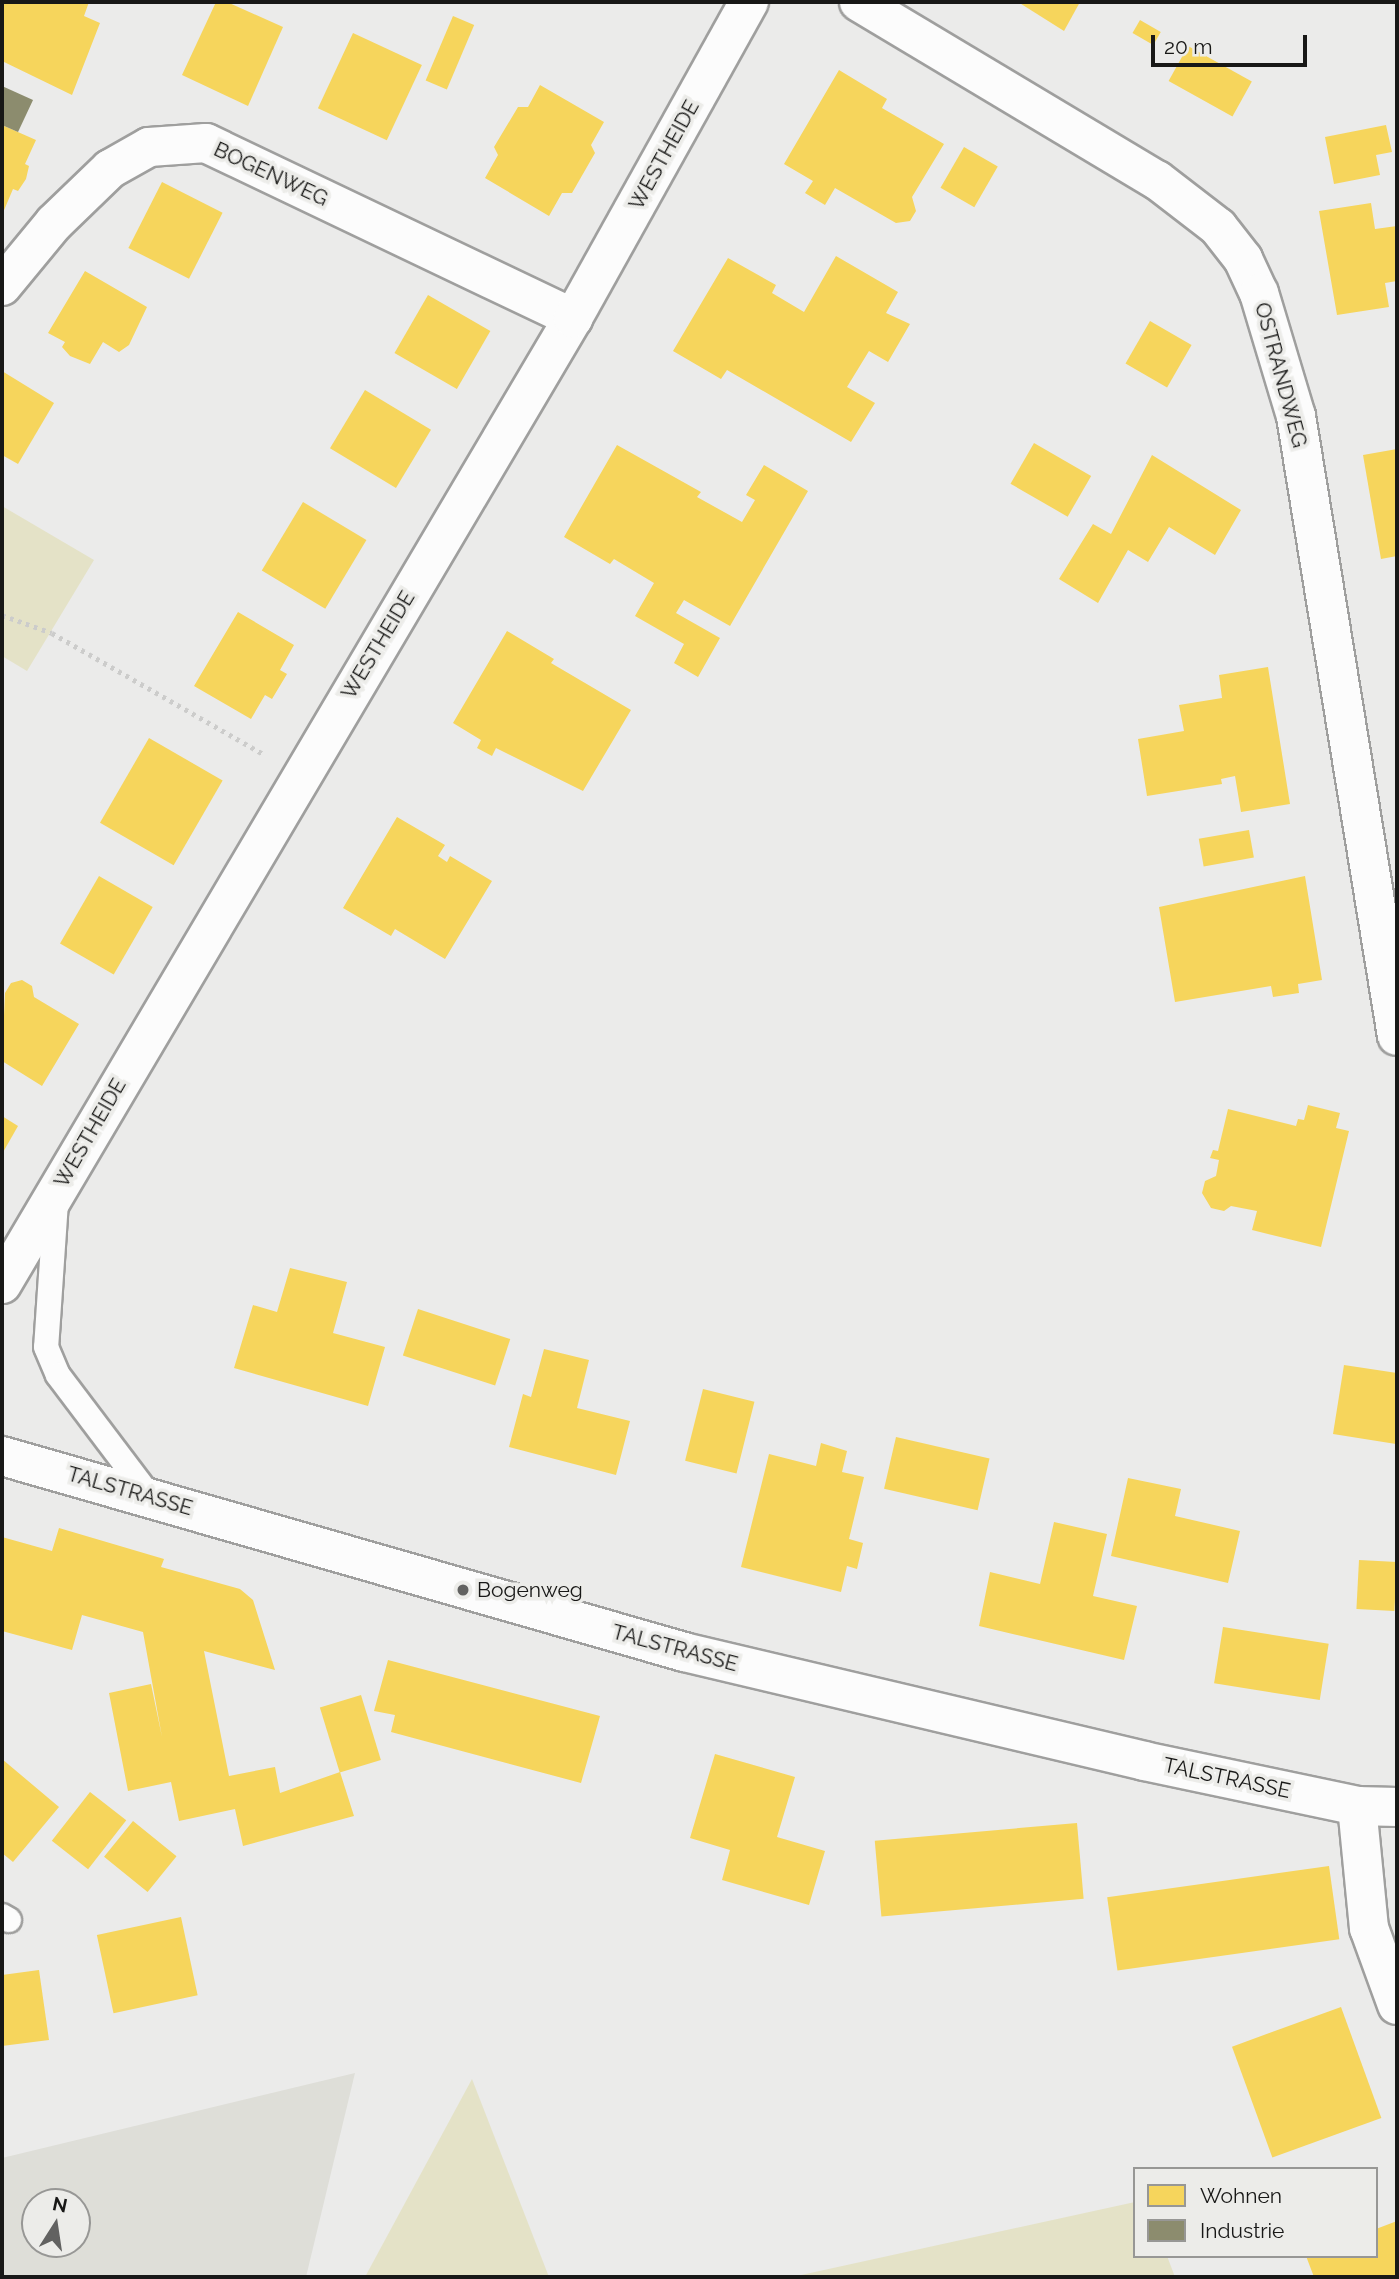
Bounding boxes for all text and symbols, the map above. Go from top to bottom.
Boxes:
scale bar [1154,21,1310,65]
text: 20 m [1164,34,1212,59]
street label: WESTHEIDE [624,96,704,214]
street label: BOGENWEG [210,137,332,211]
street label: OSTRANDWEG [1250,300,1312,450]
street label: WESTHEIDE [336,586,420,704]
street label: WESTHEIDE [49,1074,131,1192]
street label: TALSTRASSE [64,1461,196,1521]
place label: Bogenweg [477,1577,583,1603]
marker: Bogenweg [455,1582,471,1598]
street label: TALSTRASSE [609,1619,741,1677]
street label: TALSTRASSE [1161,1752,1293,1804]
legend [1133,2167,1378,2258]
text: Wohnen [1200,2183,1282,2208]
north arrow [21,2188,91,2258]
text: N [51,2192,69,2217]
text: Industrie [1200,2218,1284,2243]

